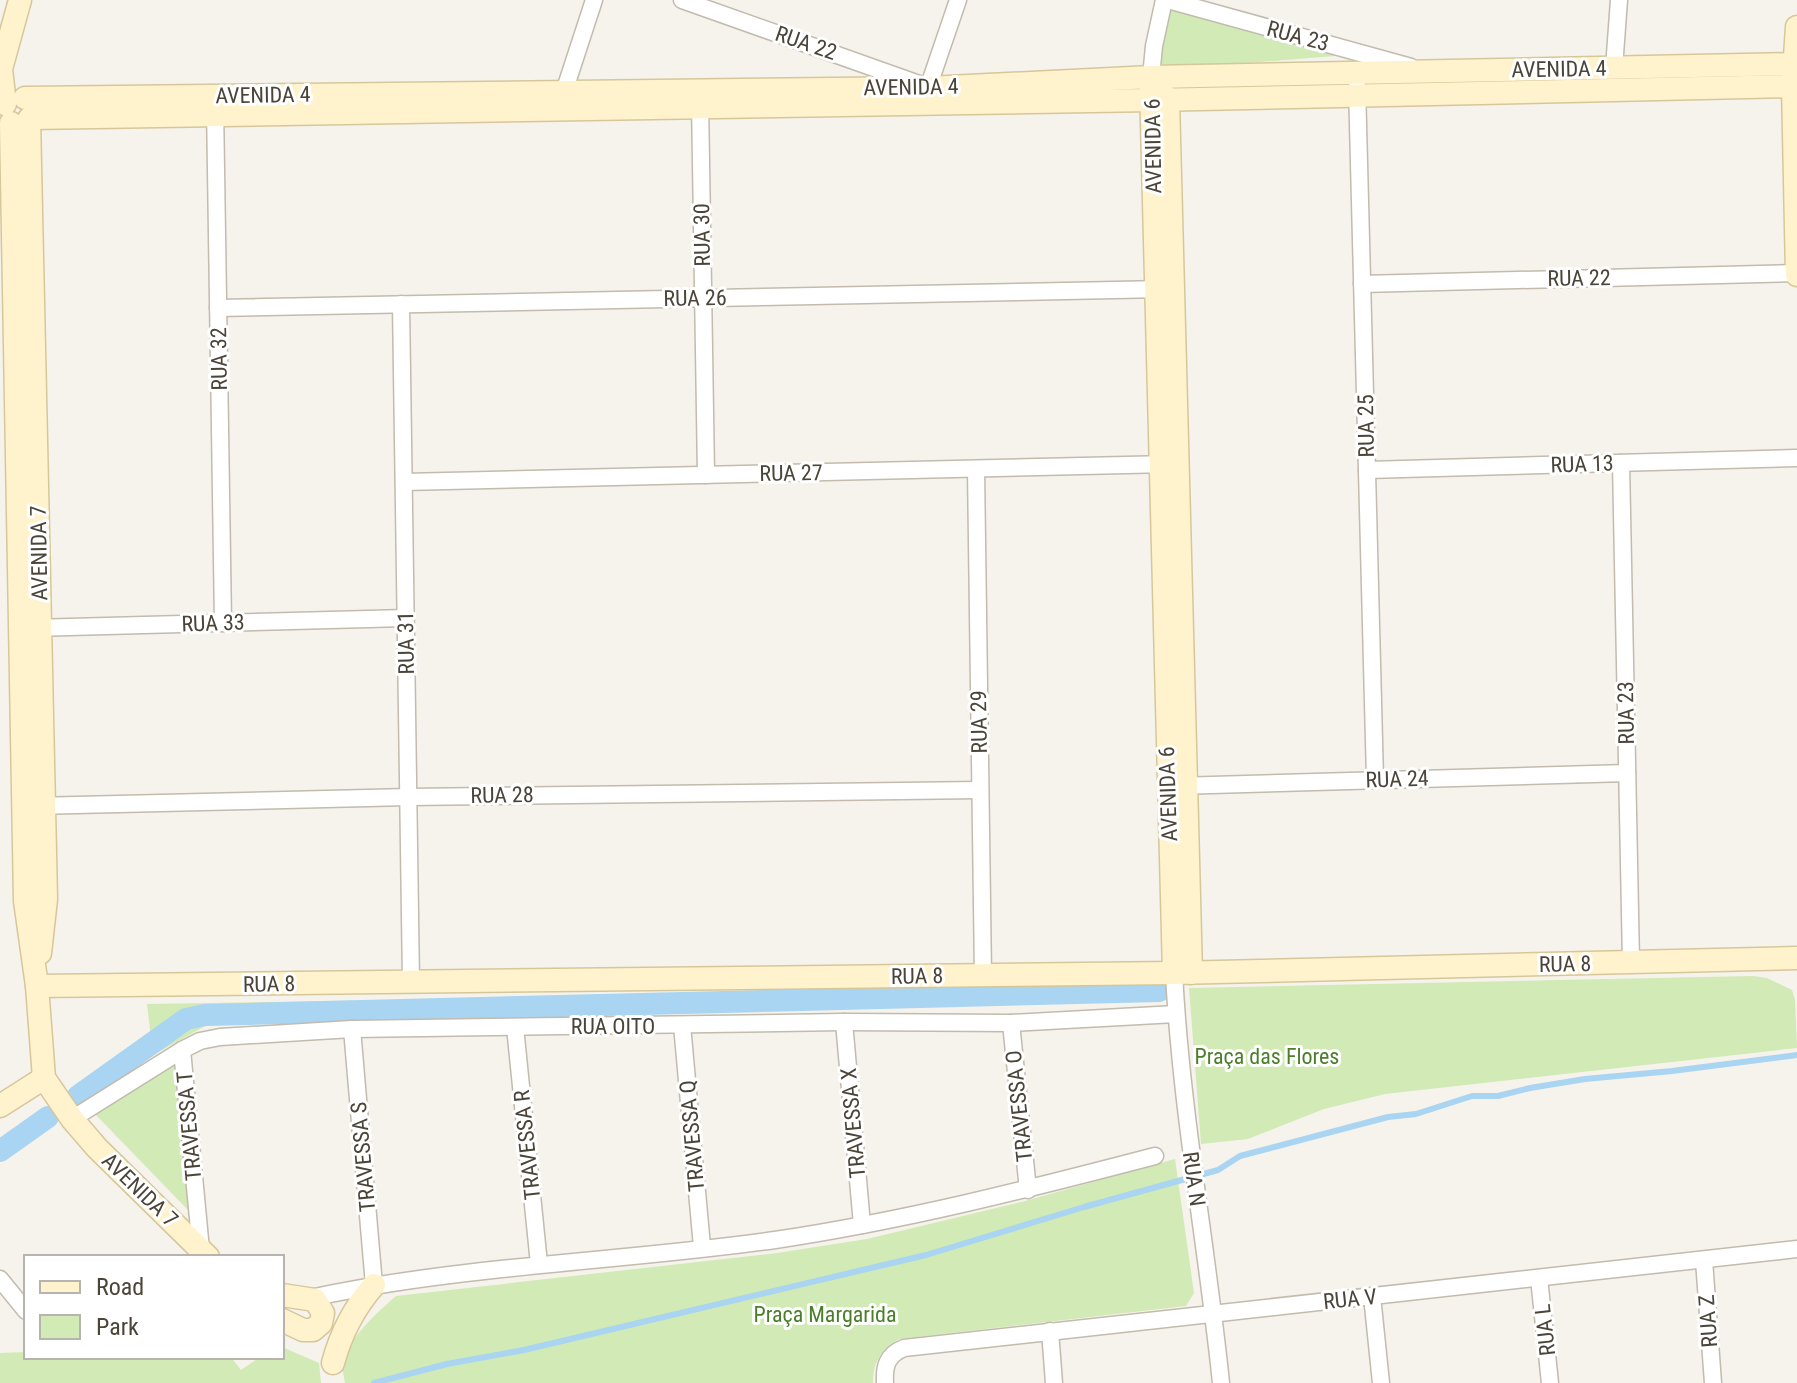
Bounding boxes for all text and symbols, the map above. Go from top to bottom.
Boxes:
street label: RUA 23 [1264,16,1332,56]
street label: RUA 22 [772,21,840,65]
street label: AVENIDA 4 [1511,56,1607,82]
street label: AVENIDA 4 [863,74,959,100]
street label: AVENIDA 4 [215,82,311,108]
street label: AVENIDA 6 [1140,98,1166,194]
street label: RUA 30 [689,203,715,267]
street label: RUA 22 [1547,265,1611,291]
street label: RUA 26 [663,285,727,311]
street label: RUA 32 [206,327,232,391]
street label: RUA 25 [1353,394,1379,458]
street label: RUA 13 [1550,450,1614,478]
street label: RUA 27 [759,460,823,486]
street label: AVENIDA 7 [26,505,52,601]
street label: RUA 33 [181,609,245,637]
street label: RUA 31 [393,611,419,675]
street label: RUA 23 [1613,681,1639,745]
street label: RUA 29 [966,690,992,754]
street label: AVENIDA 6 [1154,746,1182,842]
street label: RUA 24 [1365,765,1429,793]
street label: RUA 28 [470,782,534,808]
street label: RUA 8 [1539,951,1591,977]
street label: RUA 8 [891,963,943,989]
street label: RUA 8 [243,971,295,997]
street label: RUA OITO [571,1014,655,1039]
park label: Praça das Flores [1195,1044,1339,1069]
street label: TRAVESSA O [1001,1049,1037,1163]
street label: TRAVESSA X [836,1067,870,1179]
street label: TRAVESSA T [172,1070,206,1182]
street label: TRAVESSA Q [675,1079,709,1193]
street label: TRAVESSA R [509,1088,545,1201]
street label: TRAVESSA S [346,1101,380,1213]
street label: AVENIDA 7 [97,1148,183,1232]
street label: RUA N [1178,1150,1210,1208]
legend [24,1255,284,1359]
text: Road [96,1273,144,1301]
street label: RUA V [1322,1284,1378,1314]
street label: RUA Z [1694,1294,1722,1348]
park label: Praça Margarida [754,1302,897,1327]
street label: RUA L [1530,1303,1560,1357]
text: Park [96,1313,139,1341]

